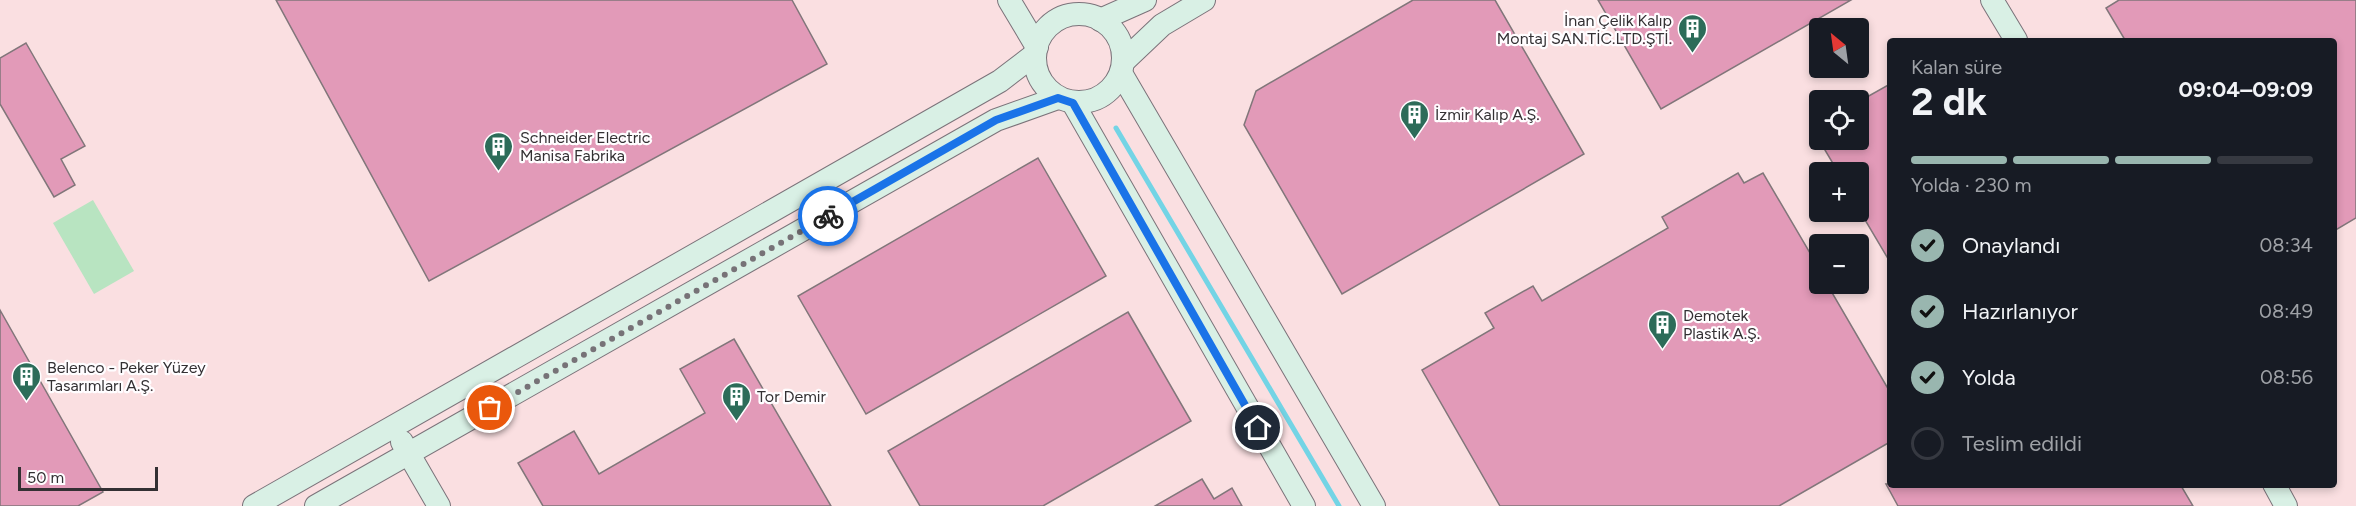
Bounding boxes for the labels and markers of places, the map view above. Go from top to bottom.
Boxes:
place label: İnan Çelik Kalıp Montaj SAN.TİC.LTD.ŞTİ. [1497,11,1672,48]
building icon: İnan Çelik Kalıp Montaj SAN.TİC.LTD.ŞTİ. [1677,13,1709,55]
building icon: İzmir Kalıp A.Ş. [1398,98,1430,140]
place label: İzmir Kalıp A.Ş. [1435,105,1540,124]
place label: Schneider Electric Manisa Fabrika [520,128,651,165]
building icon: Schneider Electric Manisa Fabrika [483,130,515,172]
place label: Demotek Plastik A.Ş. [1683,306,1760,343]
building icon: Demotek Plastik A.Ş. [1646,308,1678,350]
place label: Belenco - Peker Yüzey Tasarımları A.Ş. [47,358,206,395]
building icon: Belenco - Peker Yüzey Tasarımları A.Ş. [10,360,42,402]
building icon: Tor Demir [720,380,752,422]
pin [464,382,515,433]
place label: Tor Demir [757,387,827,406]
pin [1232,402,1283,453]

